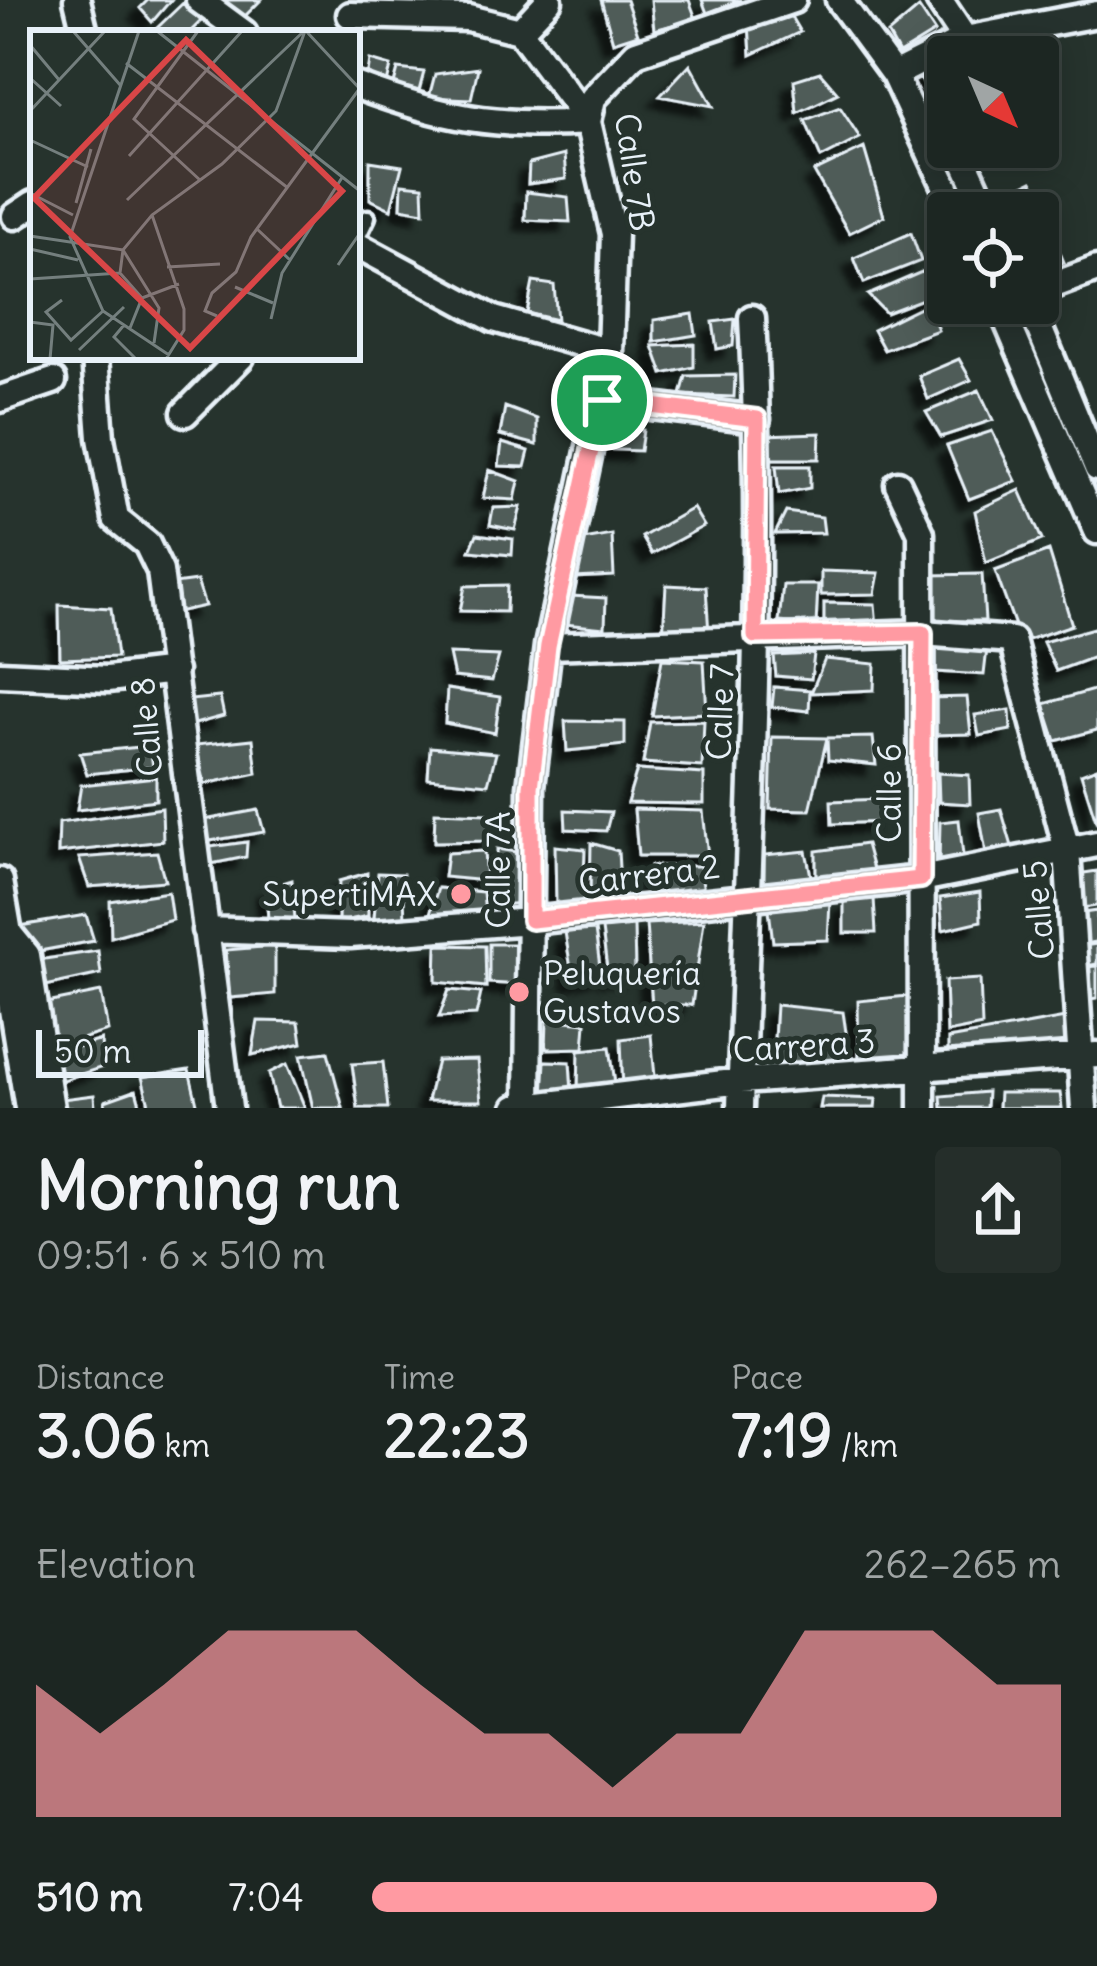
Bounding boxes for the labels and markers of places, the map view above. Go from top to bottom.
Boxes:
pin [551,349,653,451]
place label: SupertiMAX [262,873,437,915]
marker: SupertiMAX [448,881,474,907]
place label: Peluquería Gustavos [543,952,701,1032]
marker: Peluquería Gustavos [506,979,532,1005]

